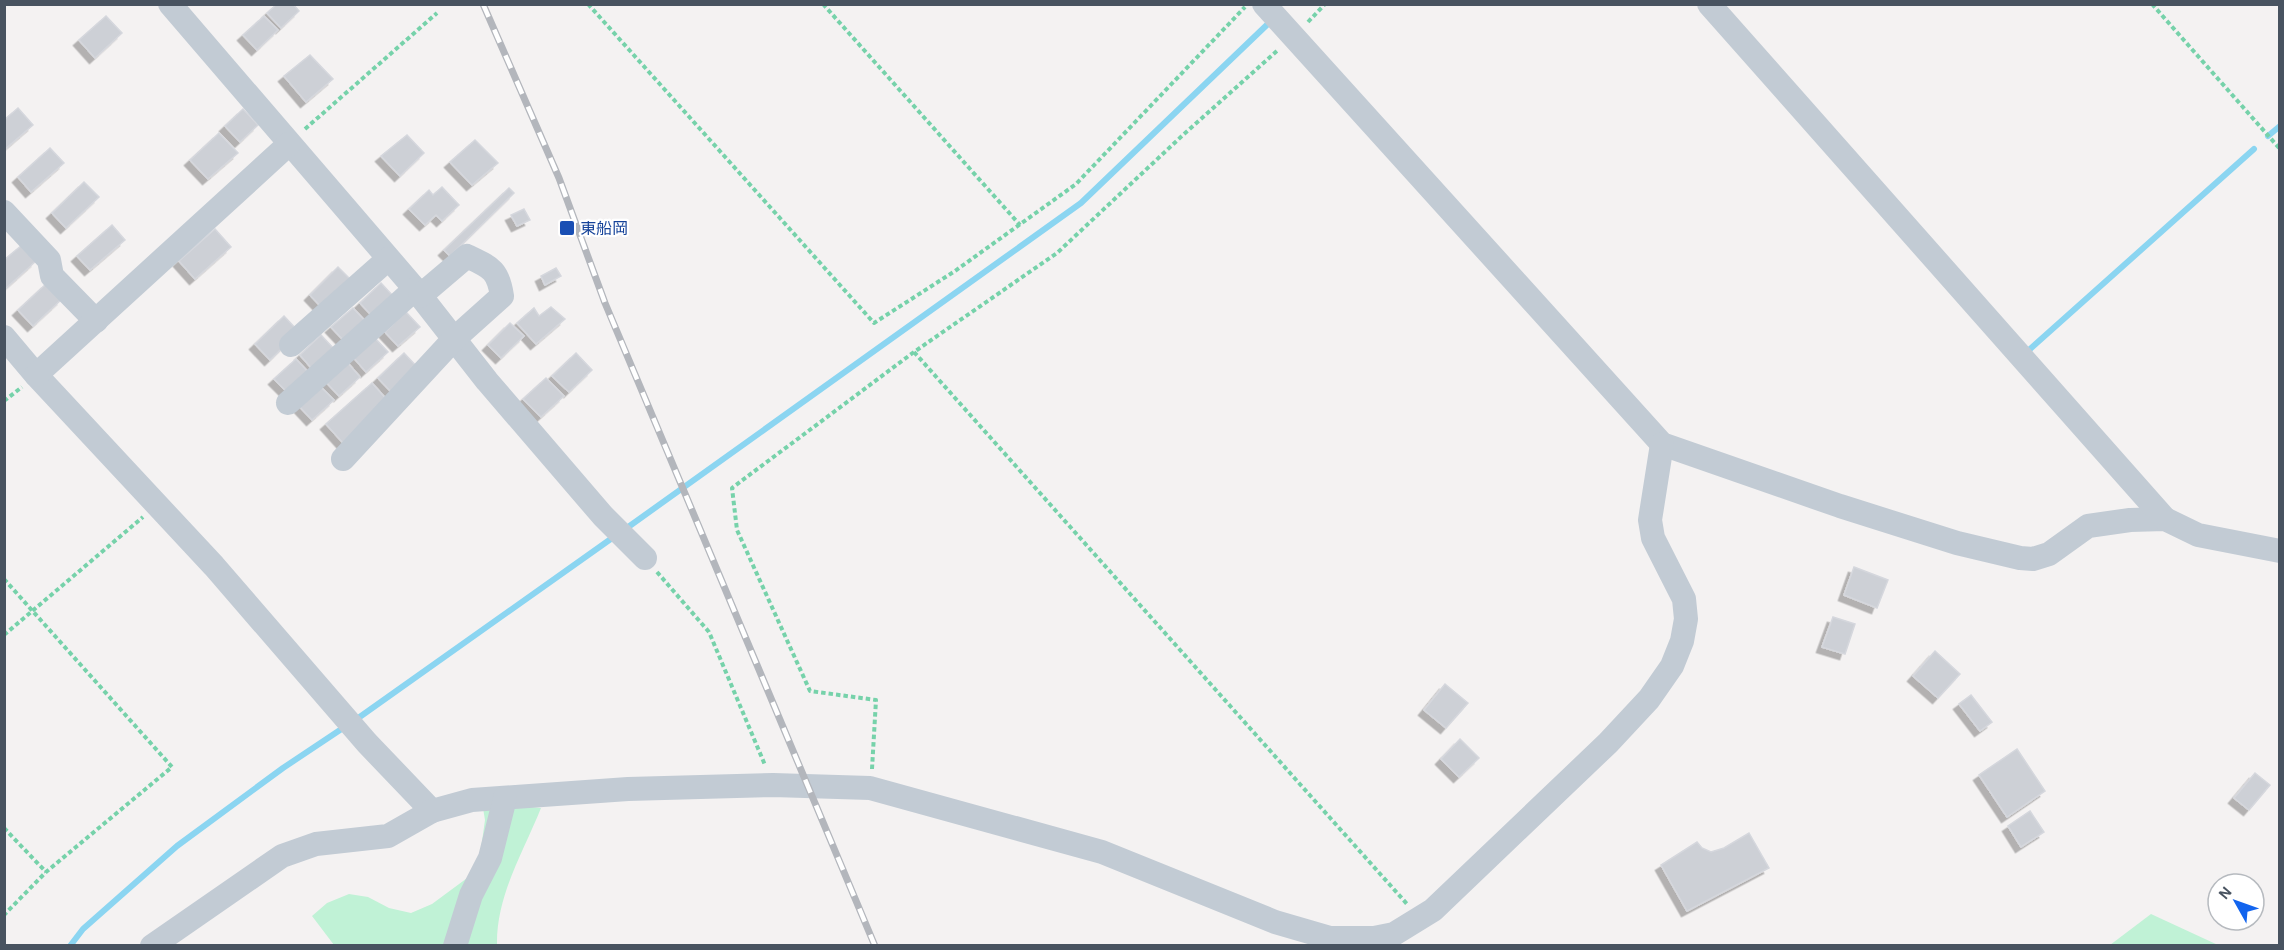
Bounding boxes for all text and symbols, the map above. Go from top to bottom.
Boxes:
marker: 東船岡 [558,219,576,237]
place label: 東船岡 [580,220,628,237]
north arrow [2206,872,2266,932]
text: N [2216,884,2235,902]

